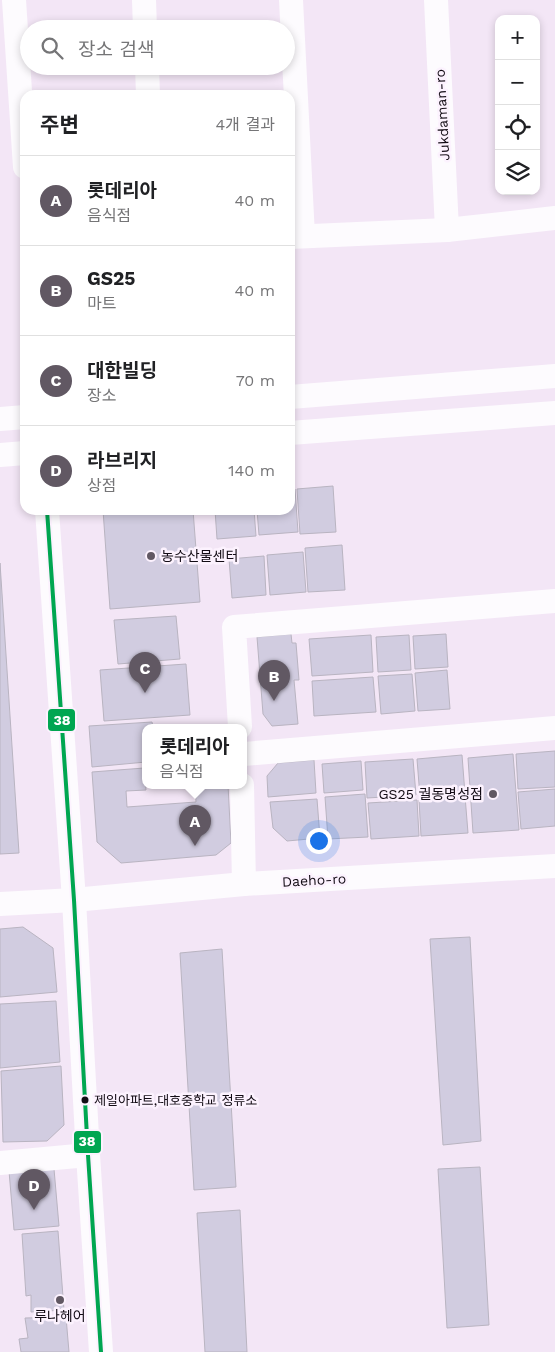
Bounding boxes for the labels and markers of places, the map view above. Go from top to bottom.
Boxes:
place label: 농수산물센터 [161,548,238,564]
marker: 농수산물센터 [145,550,157,562]
pin: C [129,652,161,693]
pin: B [258,660,290,701]
place label: GS25 궐동명성점 [378,786,483,802]
marker: GS25 궐동명성점 [487,788,499,800]
pin: A [179,805,211,846]
place label: 제일아파트,대호중학교 정류소 [94,1093,257,1108]
marker: 제일아파트,대호중학교 정류소 [80,1095,90,1105]
pin: D [18,1169,50,1210]
marker: 루나헤어 [54,1294,66,1306]
place label: 루나헤어 [34,1308,86,1324]

